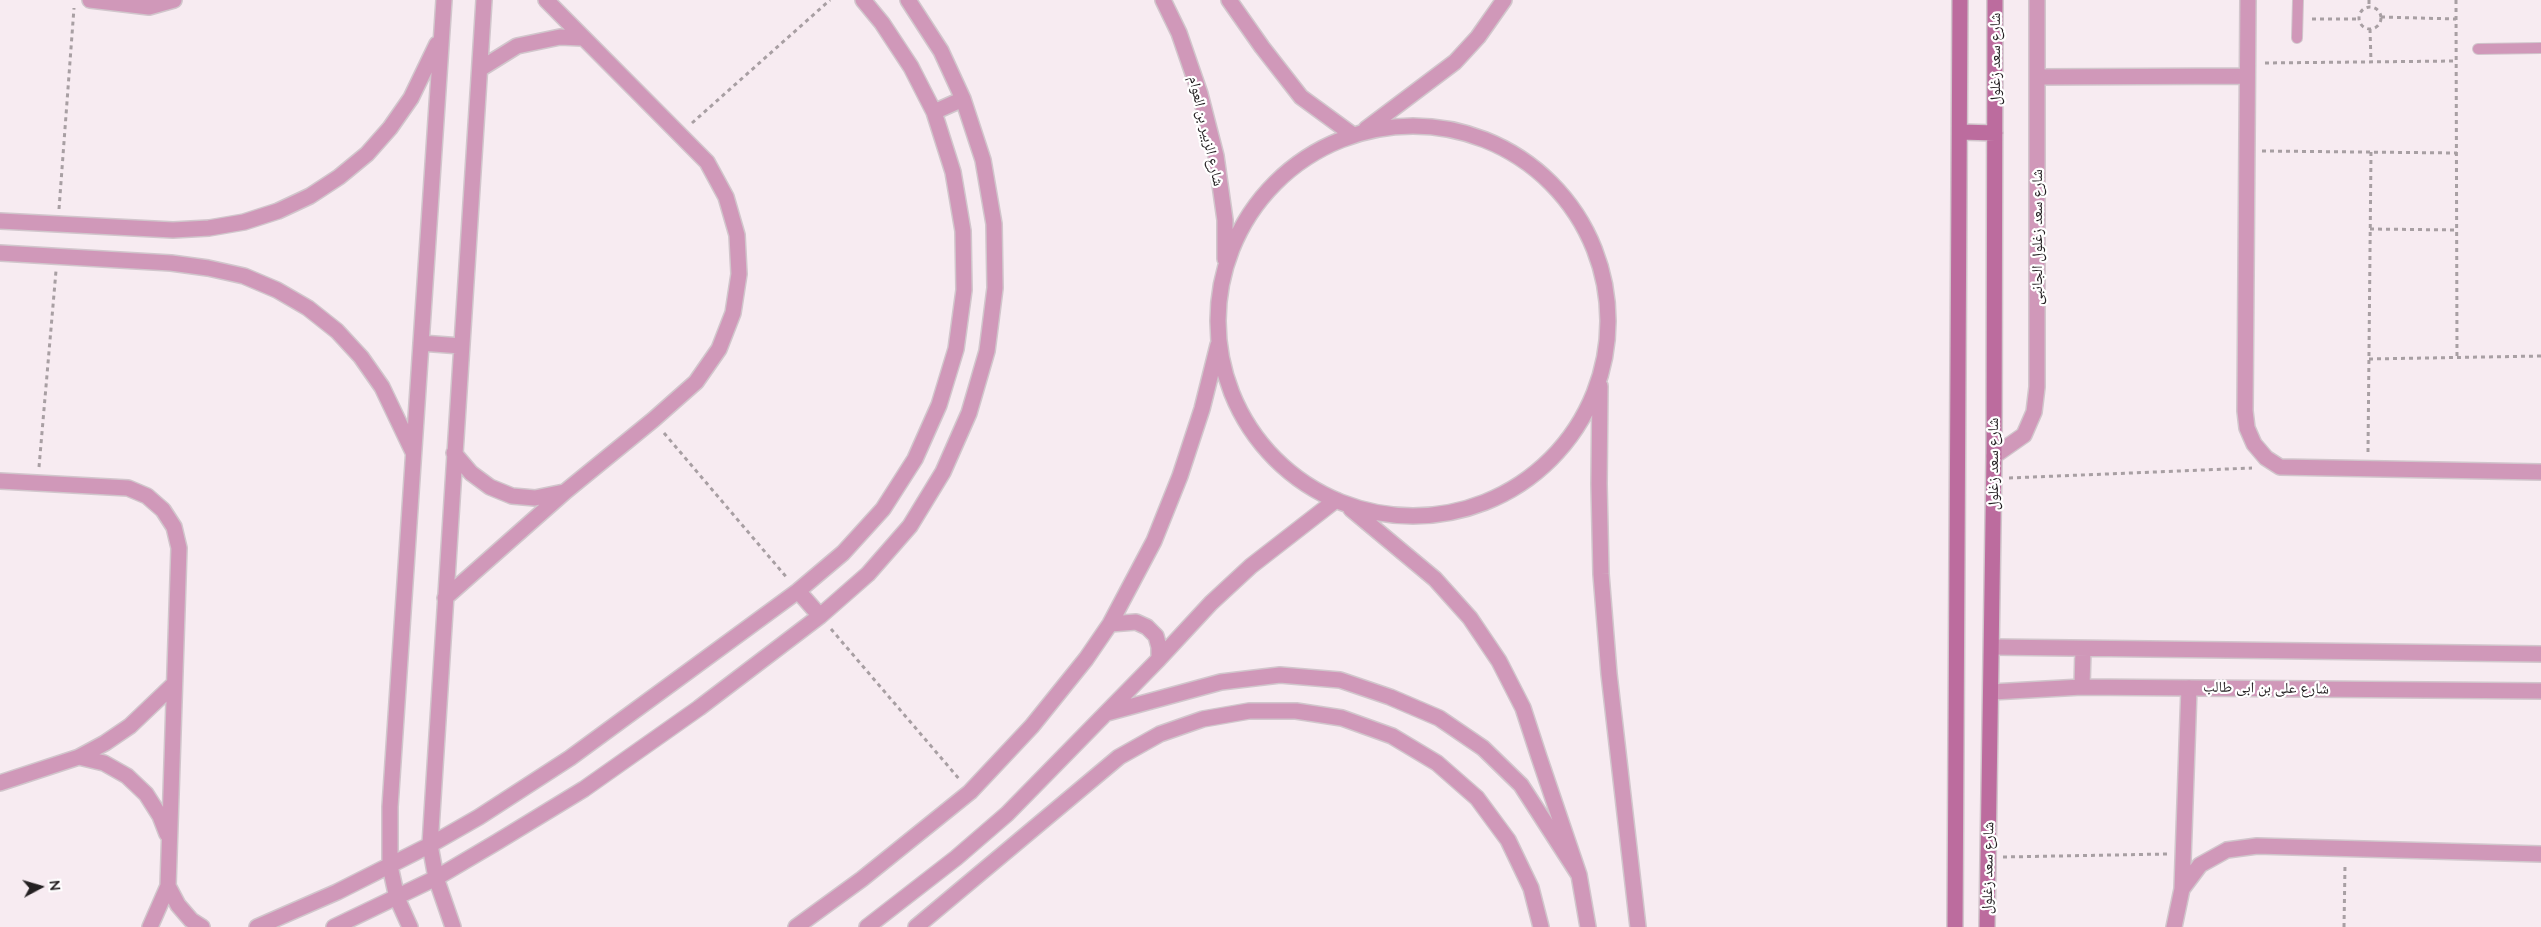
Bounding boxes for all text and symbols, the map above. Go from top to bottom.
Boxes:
street label: شارع سعد زغلول [1986,13,2004,105]
street label: شارع الزبير بن العوام [1185,74,1227,188]
street label: شارع سعد زغلول الجانبى [2028,169,2046,305]
street label: شارع سعد زغلول [1984,418,2002,510]
street label: شارع على بن ابى طالب [2203,678,2329,698]
street label: شارع سعد زغلول [1978,822,1998,914]
north arrow [15,862,65,912]
text: N [45,879,64,892]

